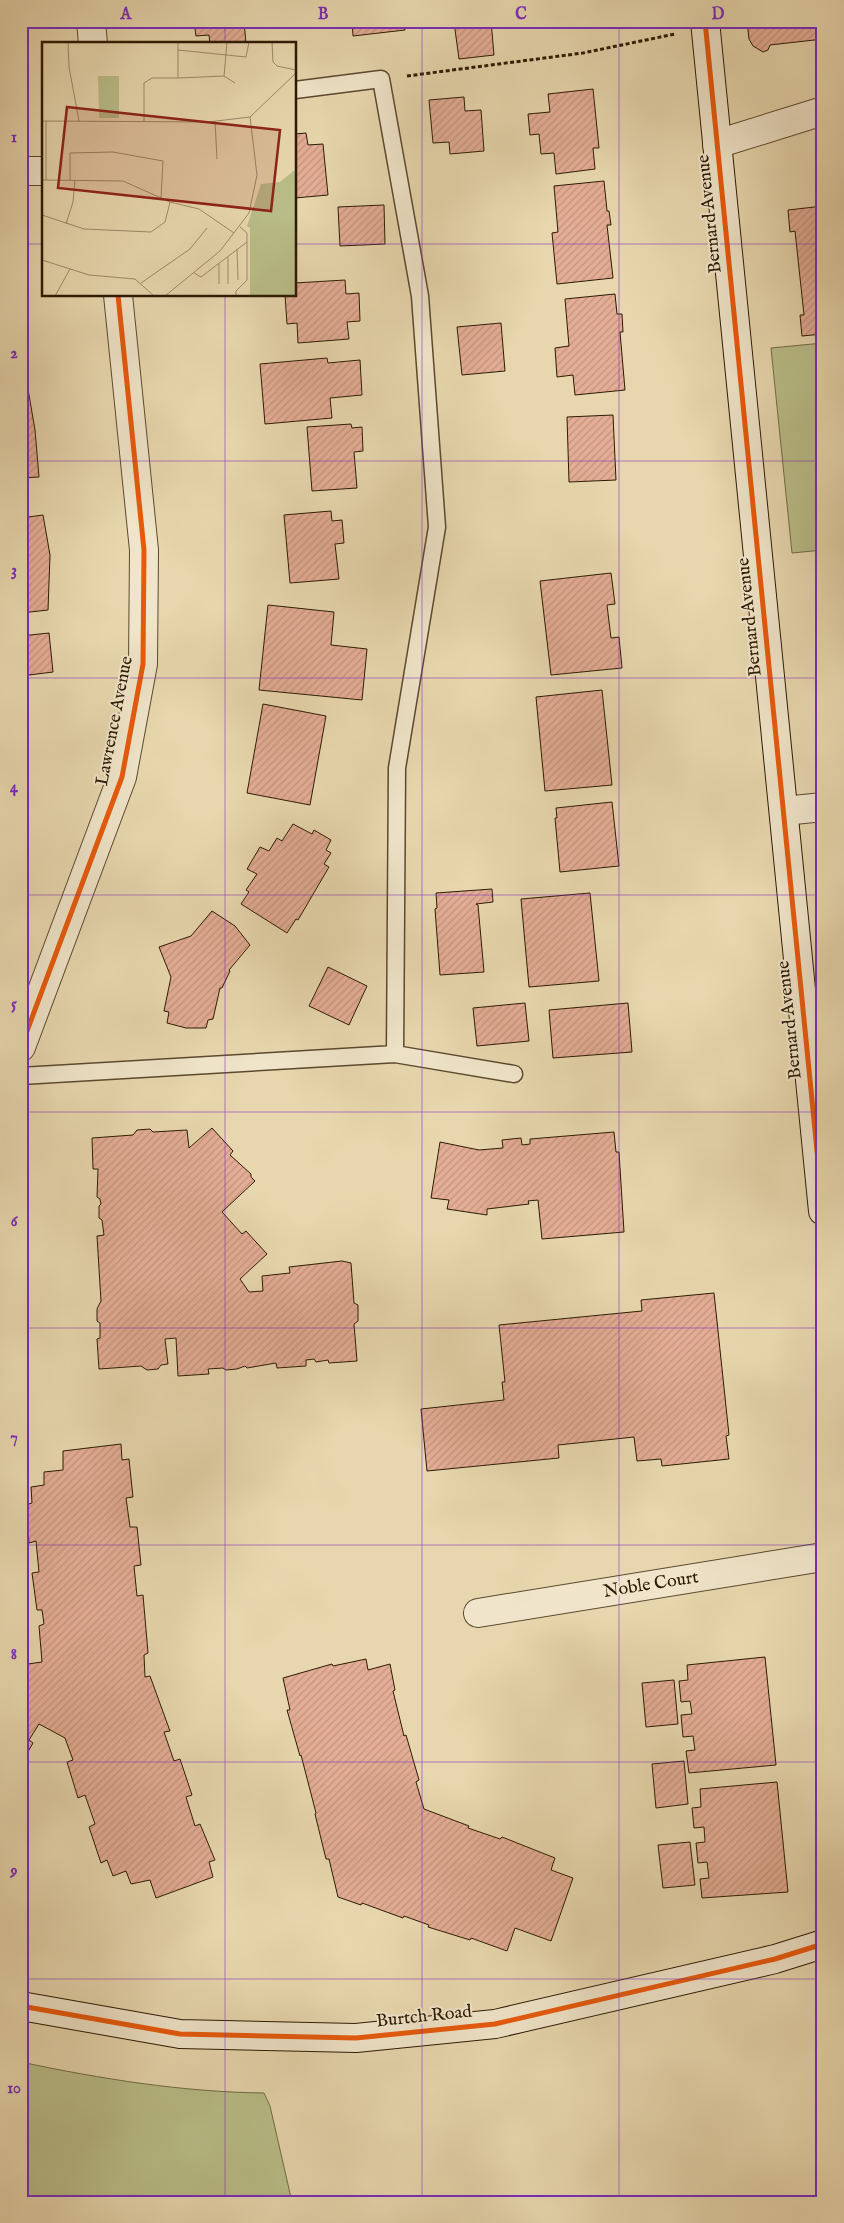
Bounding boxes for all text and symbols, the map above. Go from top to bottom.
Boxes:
text: A [120,5,133,25]
text: B [318,5,329,25]
text: C [515,5,527,25]
text: D [712,5,725,25]
inset map [42,42,296,296]
text: 1 [11,128,17,148]
street label: Bernard Avenue [692,153,728,275]
text: 2 [10,344,18,364]
street label: Bernard Avenue [732,556,768,678]
text: 3 [11,561,17,581]
street label: Lawrence Avenue [91,654,139,788]
text: 4 [10,778,19,798]
street label: Bernard Avenue [772,959,808,1081]
text: 5 [11,995,17,1015]
text: 6 [11,1212,19,1232]
text: 7 [10,1428,18,1448]
street label: Noble Court [602,1566,700,1604]
text: 8 [11,1645,17,1665]
text: 9 [10,1862,18,1882]
street label: Burtch Road [375,2001,473,2033]
text: 10 [7,2079,21,2099]

